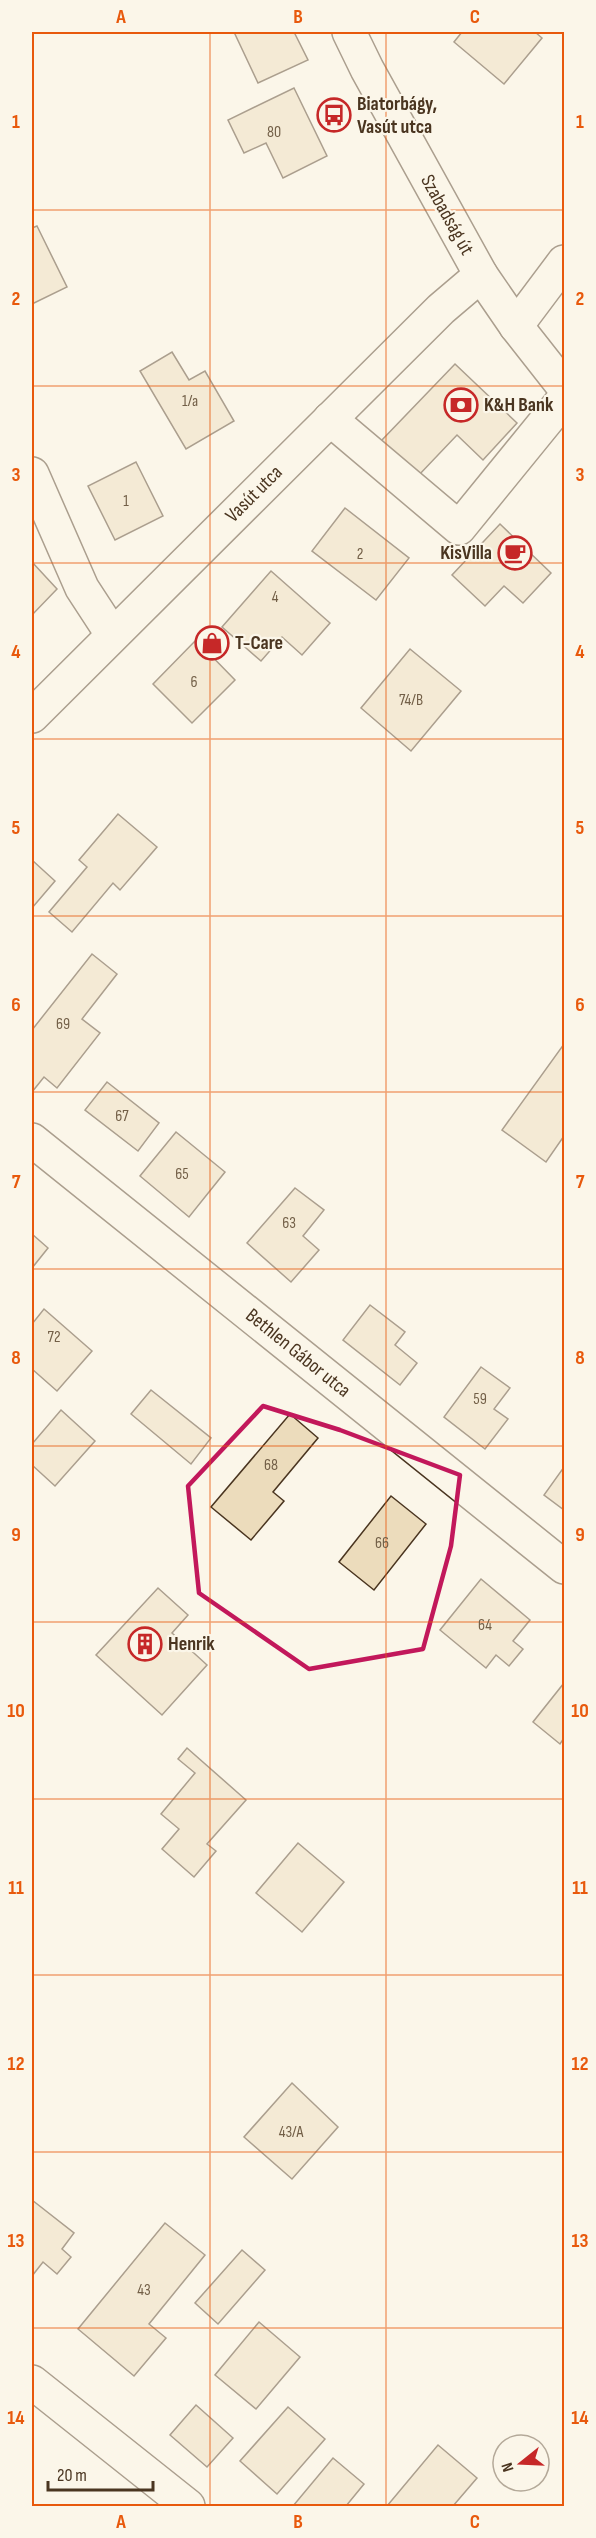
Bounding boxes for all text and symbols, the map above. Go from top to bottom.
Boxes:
text: A [115,5,126,29]
text: B [293,5,303,29]
text: C [470,5,480,29]
place label: Biatorbágy, Vasút utca [357,92,438,139]
bus stop icon: Biatorbágy, Vasút utca [316,97,352,133]
text: 1 [12,110,20,134]
text: 1 [576,110,584,134]
house number: 80 [267,123,281,142]
street label: Szabadság út [415,171,479,259]
text: 2 [12,287,20,311]
text: 2 [576,287,584,311]
bank icon: K&H Bank [443,387,479,423]
house number: 1/a [182,392,198,411]
place label: K&H Bank [484,393,554,417]
street label: Vasút utca [221,461,287,527]
text: 3 [12,463,21,487]
text: 3 [576,463,585,487]
house number: 1 [123,492,129,511]
cafe icon: KisVilla [497,535,533,571]
place label: KisVilla [440,541,492,565]
house number: 2 [357,545,363,564]
house number: 4 [272,588,279,607]
shop icon: T-Care [194,625,230,661]
place label: T-Care [235,631,283,655]
text: 4 [11,640,21,664]
text: 4 [575,640,585,664]
house number: 6 [190,673,198,692]
house number: 74/B [399,691,423,710]
text: 5 [12,816,21,840]
text: 5 [576,816,585,840]
text: 6 [11,993,21,1017]
text: 6 [575,993,585,1017]
house number: 69 [56,1015,70,1034]
house number: 67 [115,1107,129,1126]
house number: 65 [175,1165,189,1184]
text: 7 [12,1170,21,1194]
text: 7 [576,1170,585,1194]
house number: 63 [282,1214,296,1233]
street label: Bethlen Gábor utca [241,1303,355,1403]
house number: 72 [48,1328,60,1347]
text: 8 [11,1346,21,1370]
text: 8 [575,1346,585,1370]
house number: 59 [473,1390,487,1409]
house number: 68 [264,1456,278,1475]
text: 9 [11,1523,21,1547]
text: 9 [575,1523,585,1547]
house number: 66 [375,1534,389,1553]
house number: 64 [478,1616,492,1635]
building icon: Henrik [127,1626,163,1662]
place label: Henrik [168,1632,215,1656]
text: 10 [7,1699,25,1723]
text: 10 [571,1699,589,1723]
text: 11 [8,1876,24,1900]
text: 11 [572,1876,588,1900]
text: 12 [8,2052,24,2076]
text: 12 [572,2052,588,2076]
house number: 43/A [279,2123,304,2142]
text: 13 [8,2229,24,2253]
text: 13 [572,2229,588,2253]
house number: 43 [137,2281,151,2300]
text: 14 [7,2406,25,2430]
text: 14 [571,2406,589,2430]
north arrow [491,2433,551,2493]
scale bar [48,2454,153,2492]
text: N [498,2460,519,2474]
text: 20 m [57,2465,87,2486]
text: A [115,2510,126,2534]
text: B [293,2510,303,2534]
text: C [470,2510,480,2534]

